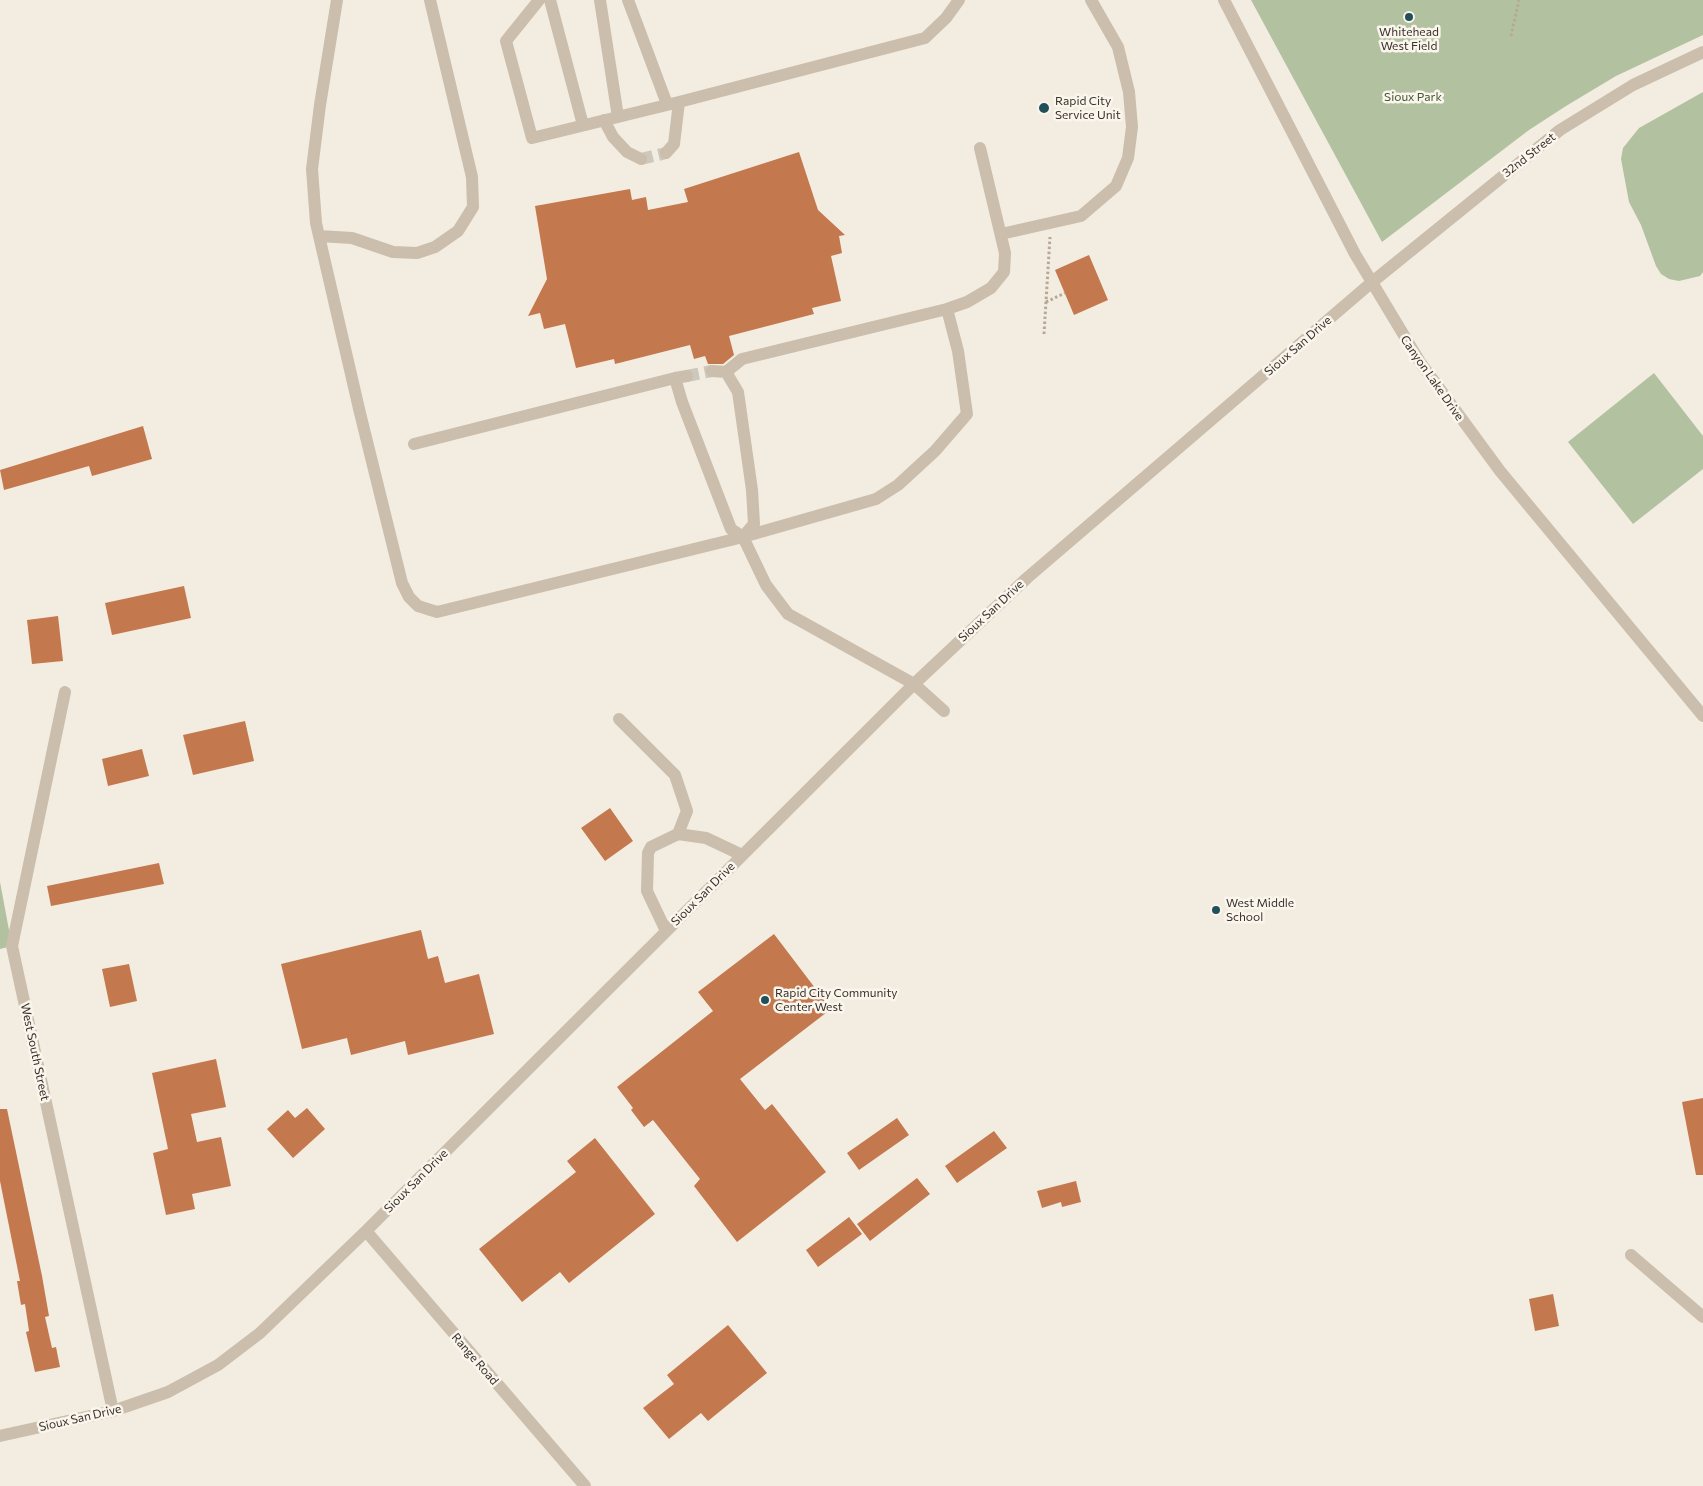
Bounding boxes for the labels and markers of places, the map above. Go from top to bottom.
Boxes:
marker: Whitehead West Field [1403,11,1415,23]
place label: Whitehead West Field [1379,25,1439,53]
place label: Rapid City Service Unit [1055,94,1121,122]
marker: Rapid City Service Unit [1037,101,1051,115]
place label: West Middle School [1226,896,1294,924]
marker: West Middle School [1210,904,1222,916]
place label: Rapid City Community Center West [775,986,898,1014]
marker: Rapid City Community Center West [759,994,771,1006]

